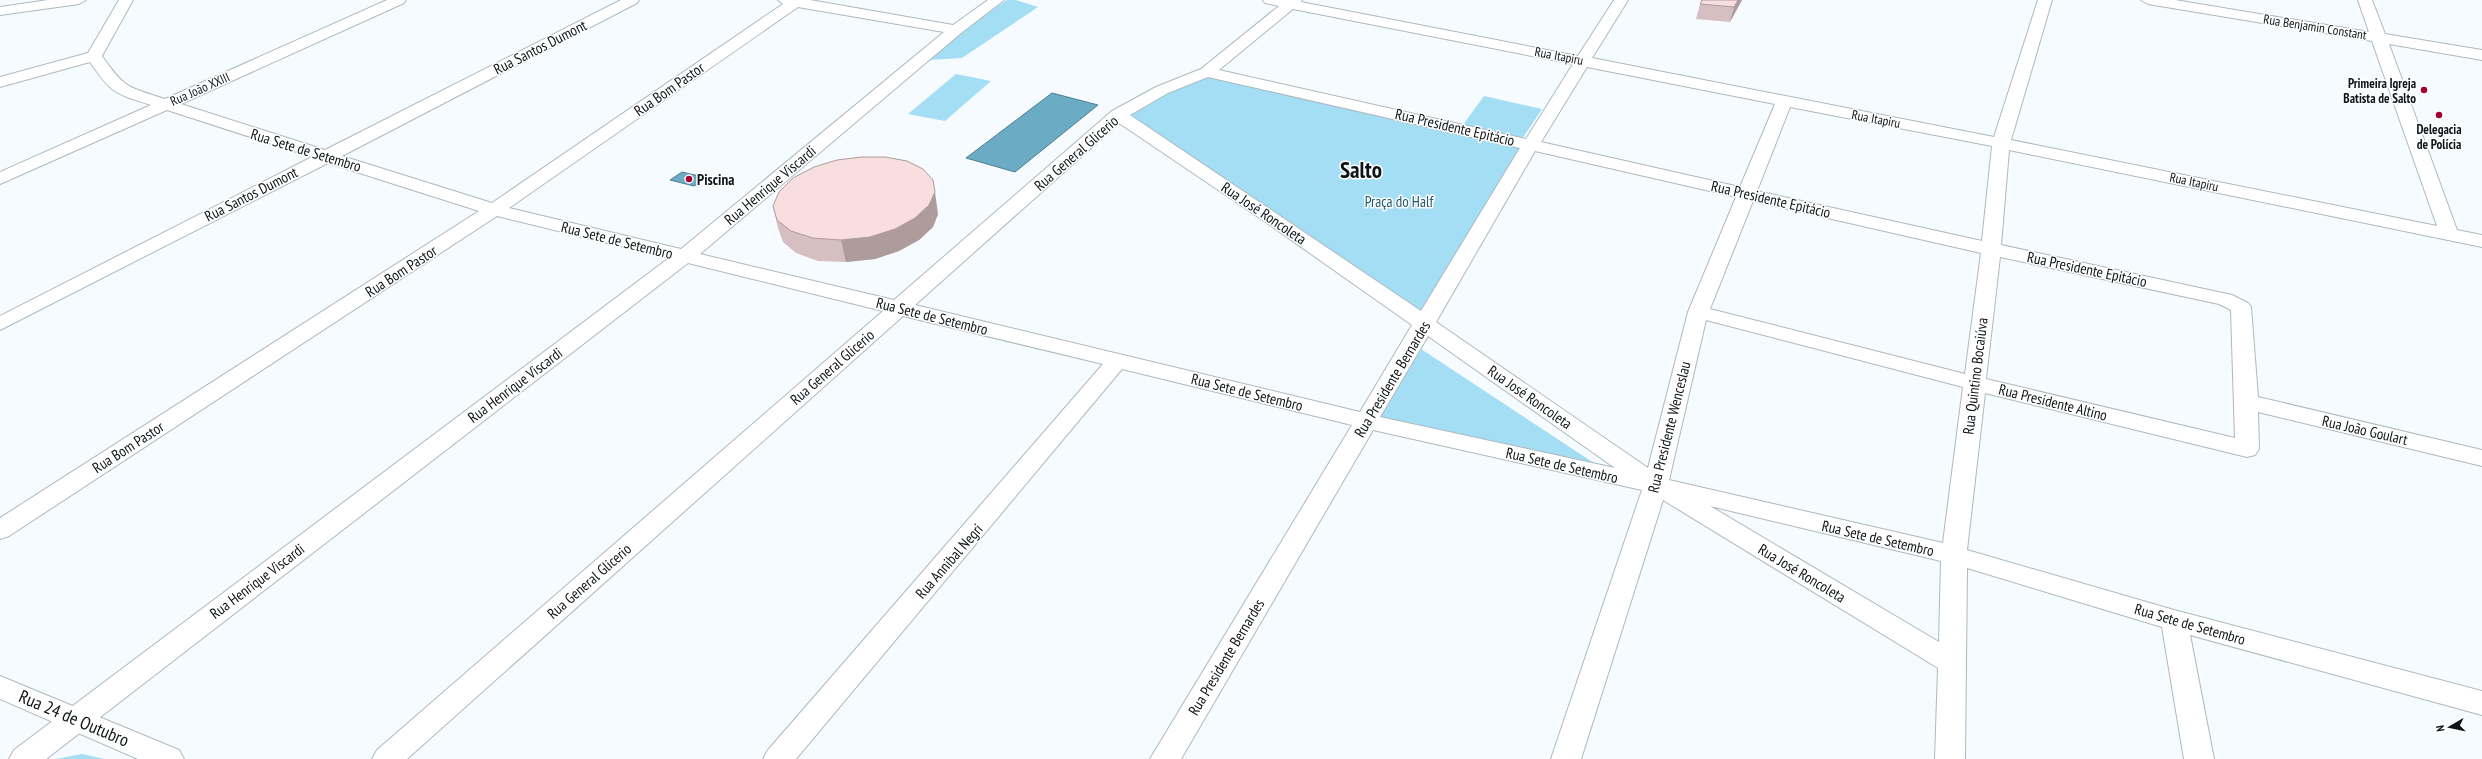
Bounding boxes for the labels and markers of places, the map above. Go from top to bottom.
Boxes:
place label: Primeira Igreja Batista de Salto [2343,75,2416,107]
marker: Primeira Igreja Batista de Salto [2419,85,2429,95]
marker: Delegacia de Polícia [2434,110,2444,120]
place label: Delegacia de Polícia [2416,121,2462,153]
place label: Piscina [697,170,734,189]
marker: Piscina [684,174,694,184]

